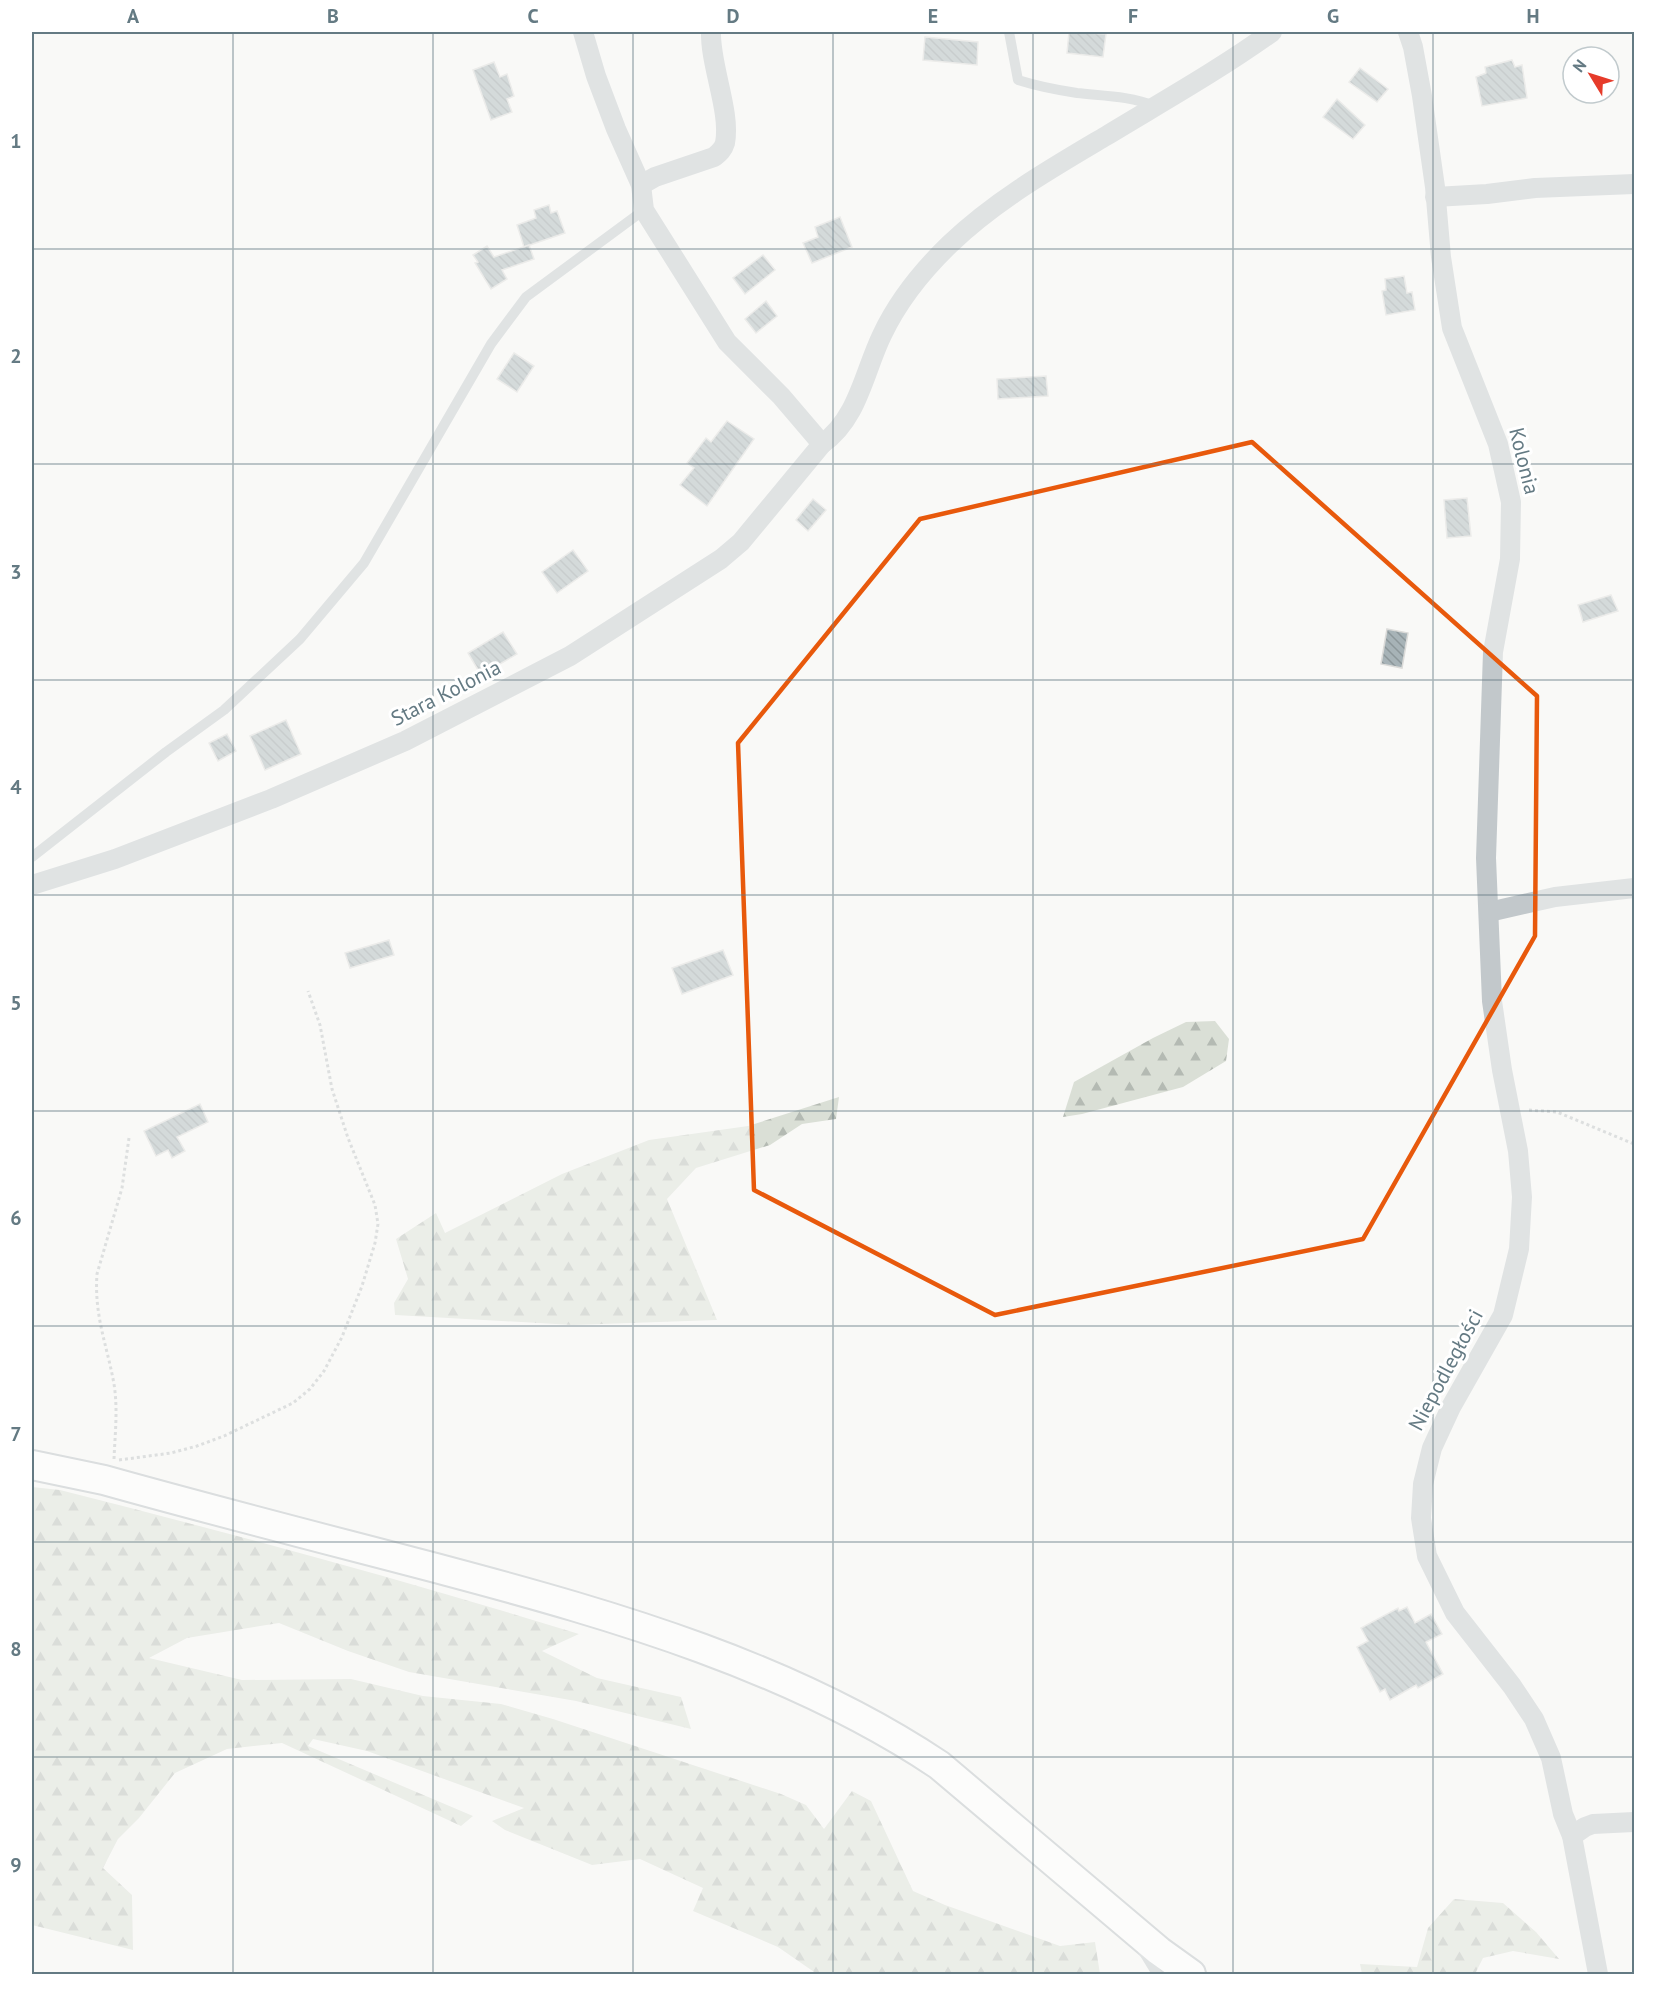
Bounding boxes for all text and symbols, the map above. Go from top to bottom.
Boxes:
text: A [127,3,140,29]
text: B [327,3,339,29]
text: C [527,3,539,29]
text: D [727,3,740,29]
text: E [928,3,938,29]
text: F [1128,3,1138,29]
text: G [1327,3,1339,29]
text: H [1526,3,1540,29]
north arrow [1561,45,1621,105]
text: N [1568,55,1590,76]
text: 1 [10,128,22,154]
text: 2 [10,343,22,369]
street label: Kolonia [1503,425,1546,497]
text: 3 [10,559,22,585]
street label: Stara Kolonia [386,653,505,732]
text: 4 [10,774,22,800]
text: 5 [10,990,22,1016]
text: 6 [10,1205,22,1231]
street label: Niepodległości [1402,1304,1489,1435]
text: 7 [10,1421,22,1447]
text: 8 [10,1636,22,1662]
text: 9 [10,1852,22,1878]

